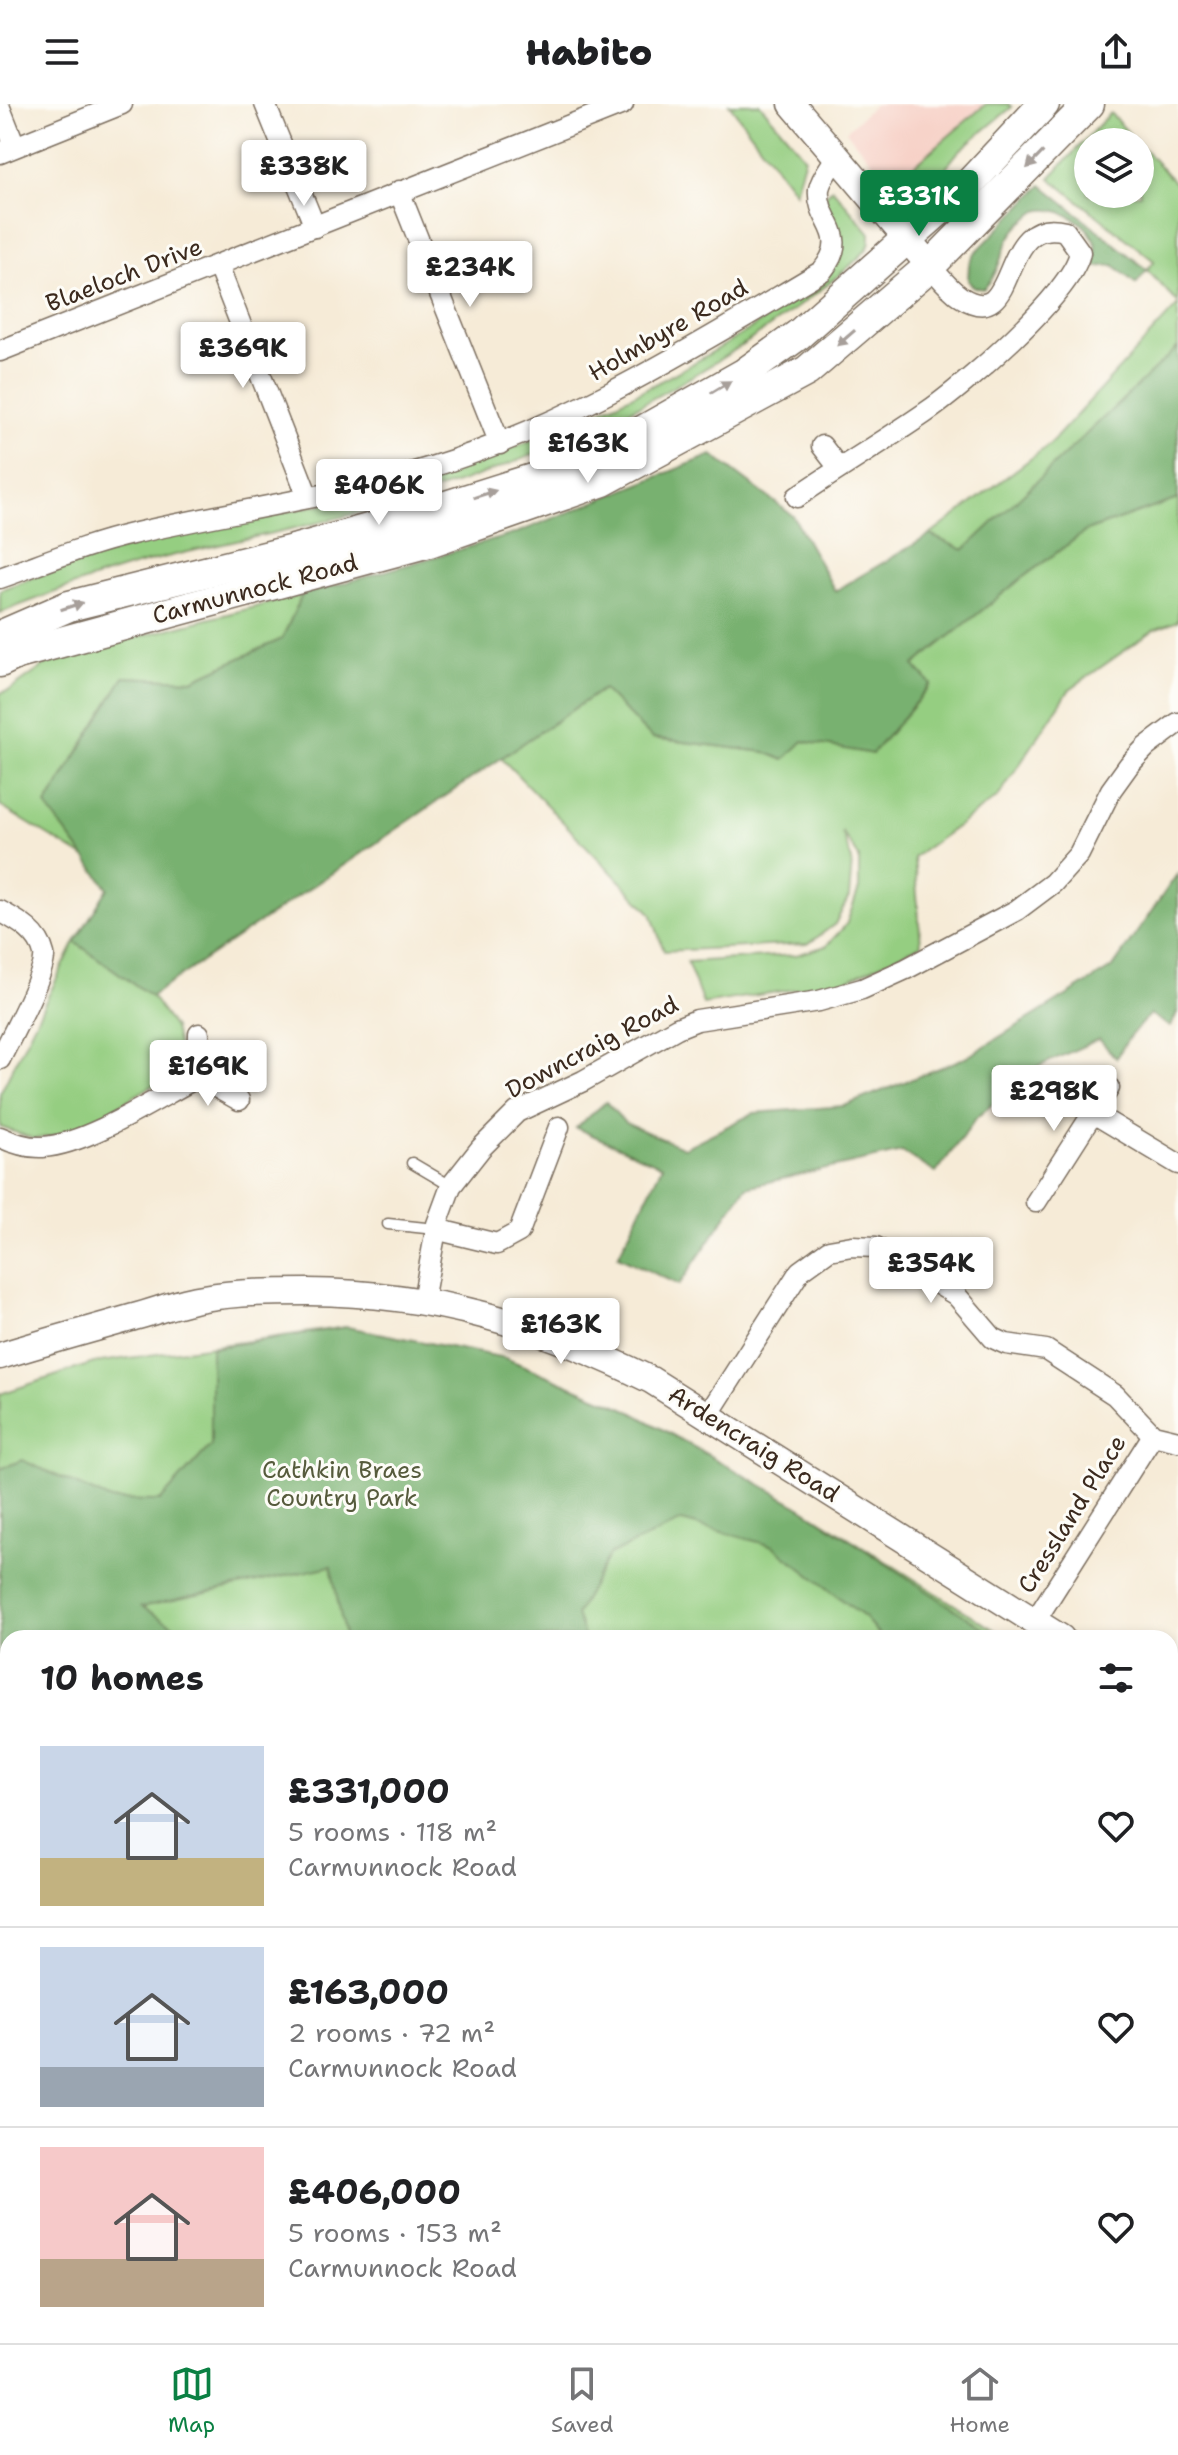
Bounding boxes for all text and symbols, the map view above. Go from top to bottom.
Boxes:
text: Habito [525,28,653,77]
icon: menu [40,30,84,74]
icon: share [1094,30,1138,74]
map controls [1074,128,1154,208]
button: layers [1074,128,1154,208]
pin: £338K [248,140,360,208]
text: £338K [259,148,349,183]
one-way arrow [1026,150,1045,169]
pin: £331K [863,170,975,238]
text: £331K [878,178,960,213]
street label: Blaeloch Drive [41,230,207,320]
pin: £234K [414,241,526,309]
text: £234K [425,249,515,284]
street label: Holmbyre Road [582,271,754,389]
pin: £369K [187,322,299,390]
one-way arrow [836,329,856,346]
text: £369K [199,330,287,365]
one-way arrow [710,380,732,394]
pin: £163K [532,417,644,485]
text: £163K [548,425,628,460]
pin: £406K [323,459,435,527]
text: £406K [334,467,424,502]
one-way arrow [473,487,497,500]
street label: Carmunnock Road [149,546,361,632]
one-way arrow [60,600,84,612]
street label: Downcraig Road [500,988,684,1106]
pin: £169K [152,1040,264,1108]
text: £169K [168,1048,248,1083]
pin: £298K [998,1065,1110,1133]
text: £298K [1010,1073,1098,1108]
pin: £354K [875,1237,987,1305]
text: £354K [887,1245,975,1280]
pin: £163K [505,1298,617,1366]
text: £163K [521,1306,601,1341]
street label: Ardencraig Road [662,1378,846,1510]
street label: Cressland Place [1010,1429,1134,1599]
park label: Cathkin Braes Country Park [262,1454,422,1514]
text: 10 homes [40,1655,204,1701]
icon: filters [1094,1656,1138,1700]
text: £331,000 [288,1768,450,1814]
icon: home [104,1778,200,1874]
icon: heart [1094,1804,1138,1848]
text: 5 rooms · 118 m² [288,1814,497,1849]
text: Carmunnock Road [288,1849,517,1884]
text: £163,000 [288,1969,449,2015]
icon: home [104,1979,200,2075]
icon: heart [1094,2005,1138,2049]
text: 2 rooms · 72 m² [288,2015,495,2050]
text: Carmunnock Road [288,2050,517,2085]
text: £406,000 [288,2169,461,2215]
icon: home [104,2179,200,2275]
icon: heart [1094,2205,1138,2249]
text: 5 rooms · 153 m² [288,2215,502,2250]
text: Carmunnock Road [288,2250,517,2285]
tab: Map [168,2362,215,2439]
tab: Saved [551,2362,614,2439]
tab: Home [950,2362,1010,2439]

